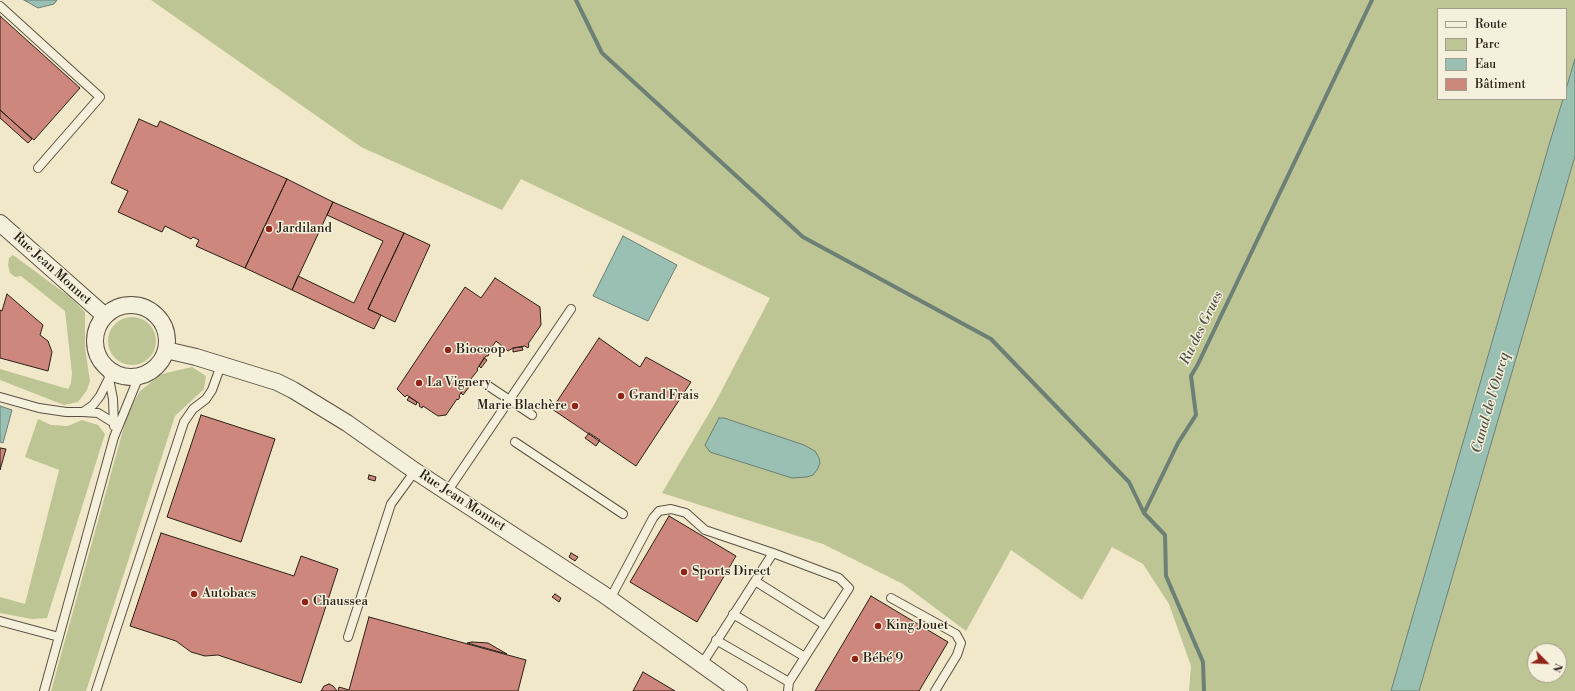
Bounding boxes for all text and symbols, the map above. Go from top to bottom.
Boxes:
legend [1437,8,1567,100]
text: Route [1475,17,1507,32]
text: Parc [1475,37,1500,52]
text: Eau [1475,57,1496,72]
text: Bâtiment [1475,77,1526,92]
place label: Jardiland [277,221,332,237]
marker: Jardiland [264,224,274,234]
street label: Rue Jean Monnet [10,230,94,308]
water label: Ru des Grues [1177,289,1227,367]
place label: Biocoop [456,342,505,358]
marker: Biocoop [443,345,453,355]
water label: Canal de l'Ourcq [1469,351,1513,455]
place label: La Vignery [427,375,491,391]
marker: La Vignery [414,378,424,388]
place label: Grand Frais [629,388,699,404]
marker: Grand Frais [616,391,626,401]
place label: Marie Blachère [477,398,567,414]
marker: Marie Blachère [570,401,580,411]
street label: Rue Jean Monnet [416,467,508,535]
place label: Sports Direct [692,564,771,580]
marker: Sports Direct [679,567,689,577]
place label: Autobacs [202,586,256,602]
marker: Autobacs [189,589,199,599]
place label: Chaussea [313,594,368,610]
marker: Chaussea [300,597,310,607]
place label: King Jouet [886,618,948,634]
marker: King Jouet [873,621,883,631]
north arrow [1527,643,1567,683]
place label: Bébé 9 [863,651,903,667]
marker: Bébé 9 [850,654,860,664]
text: N [1549,661,1565,674]

